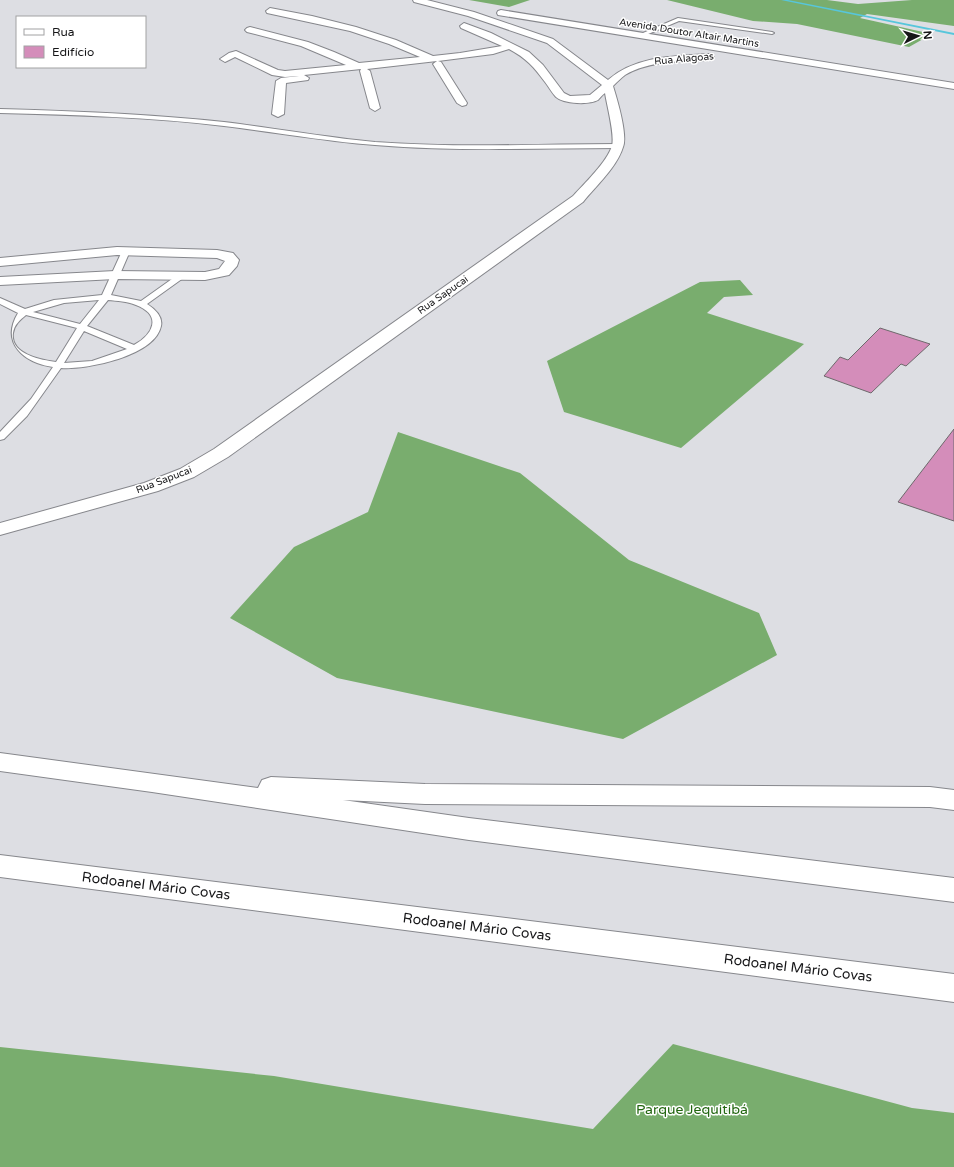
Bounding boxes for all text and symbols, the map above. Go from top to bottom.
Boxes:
legend [16,16,146,68]
street label: Avenida Doutor Altair Martins [618,16,760,50]
north arrow [898,16,938,56]
text: Rua [52,25,75,39]
text: N [921,30,934,40]
text: Edifício [52,45,94,59]
street label: Rua Alagoas [654,50,714,68]
street label: Rua Sapucai [415,273,471,317]
street label: Rua Sapucai [134,464,194,496]
street label: Rodoanel Mário Covas [81,868,232,904]
street label: Rodoanel Mário Covas [402,909,553,945]
street label: Rodoanel Mário Covas [723,950,874,986]
park label: Parque Jequitibá [636,1101,748,1118]

